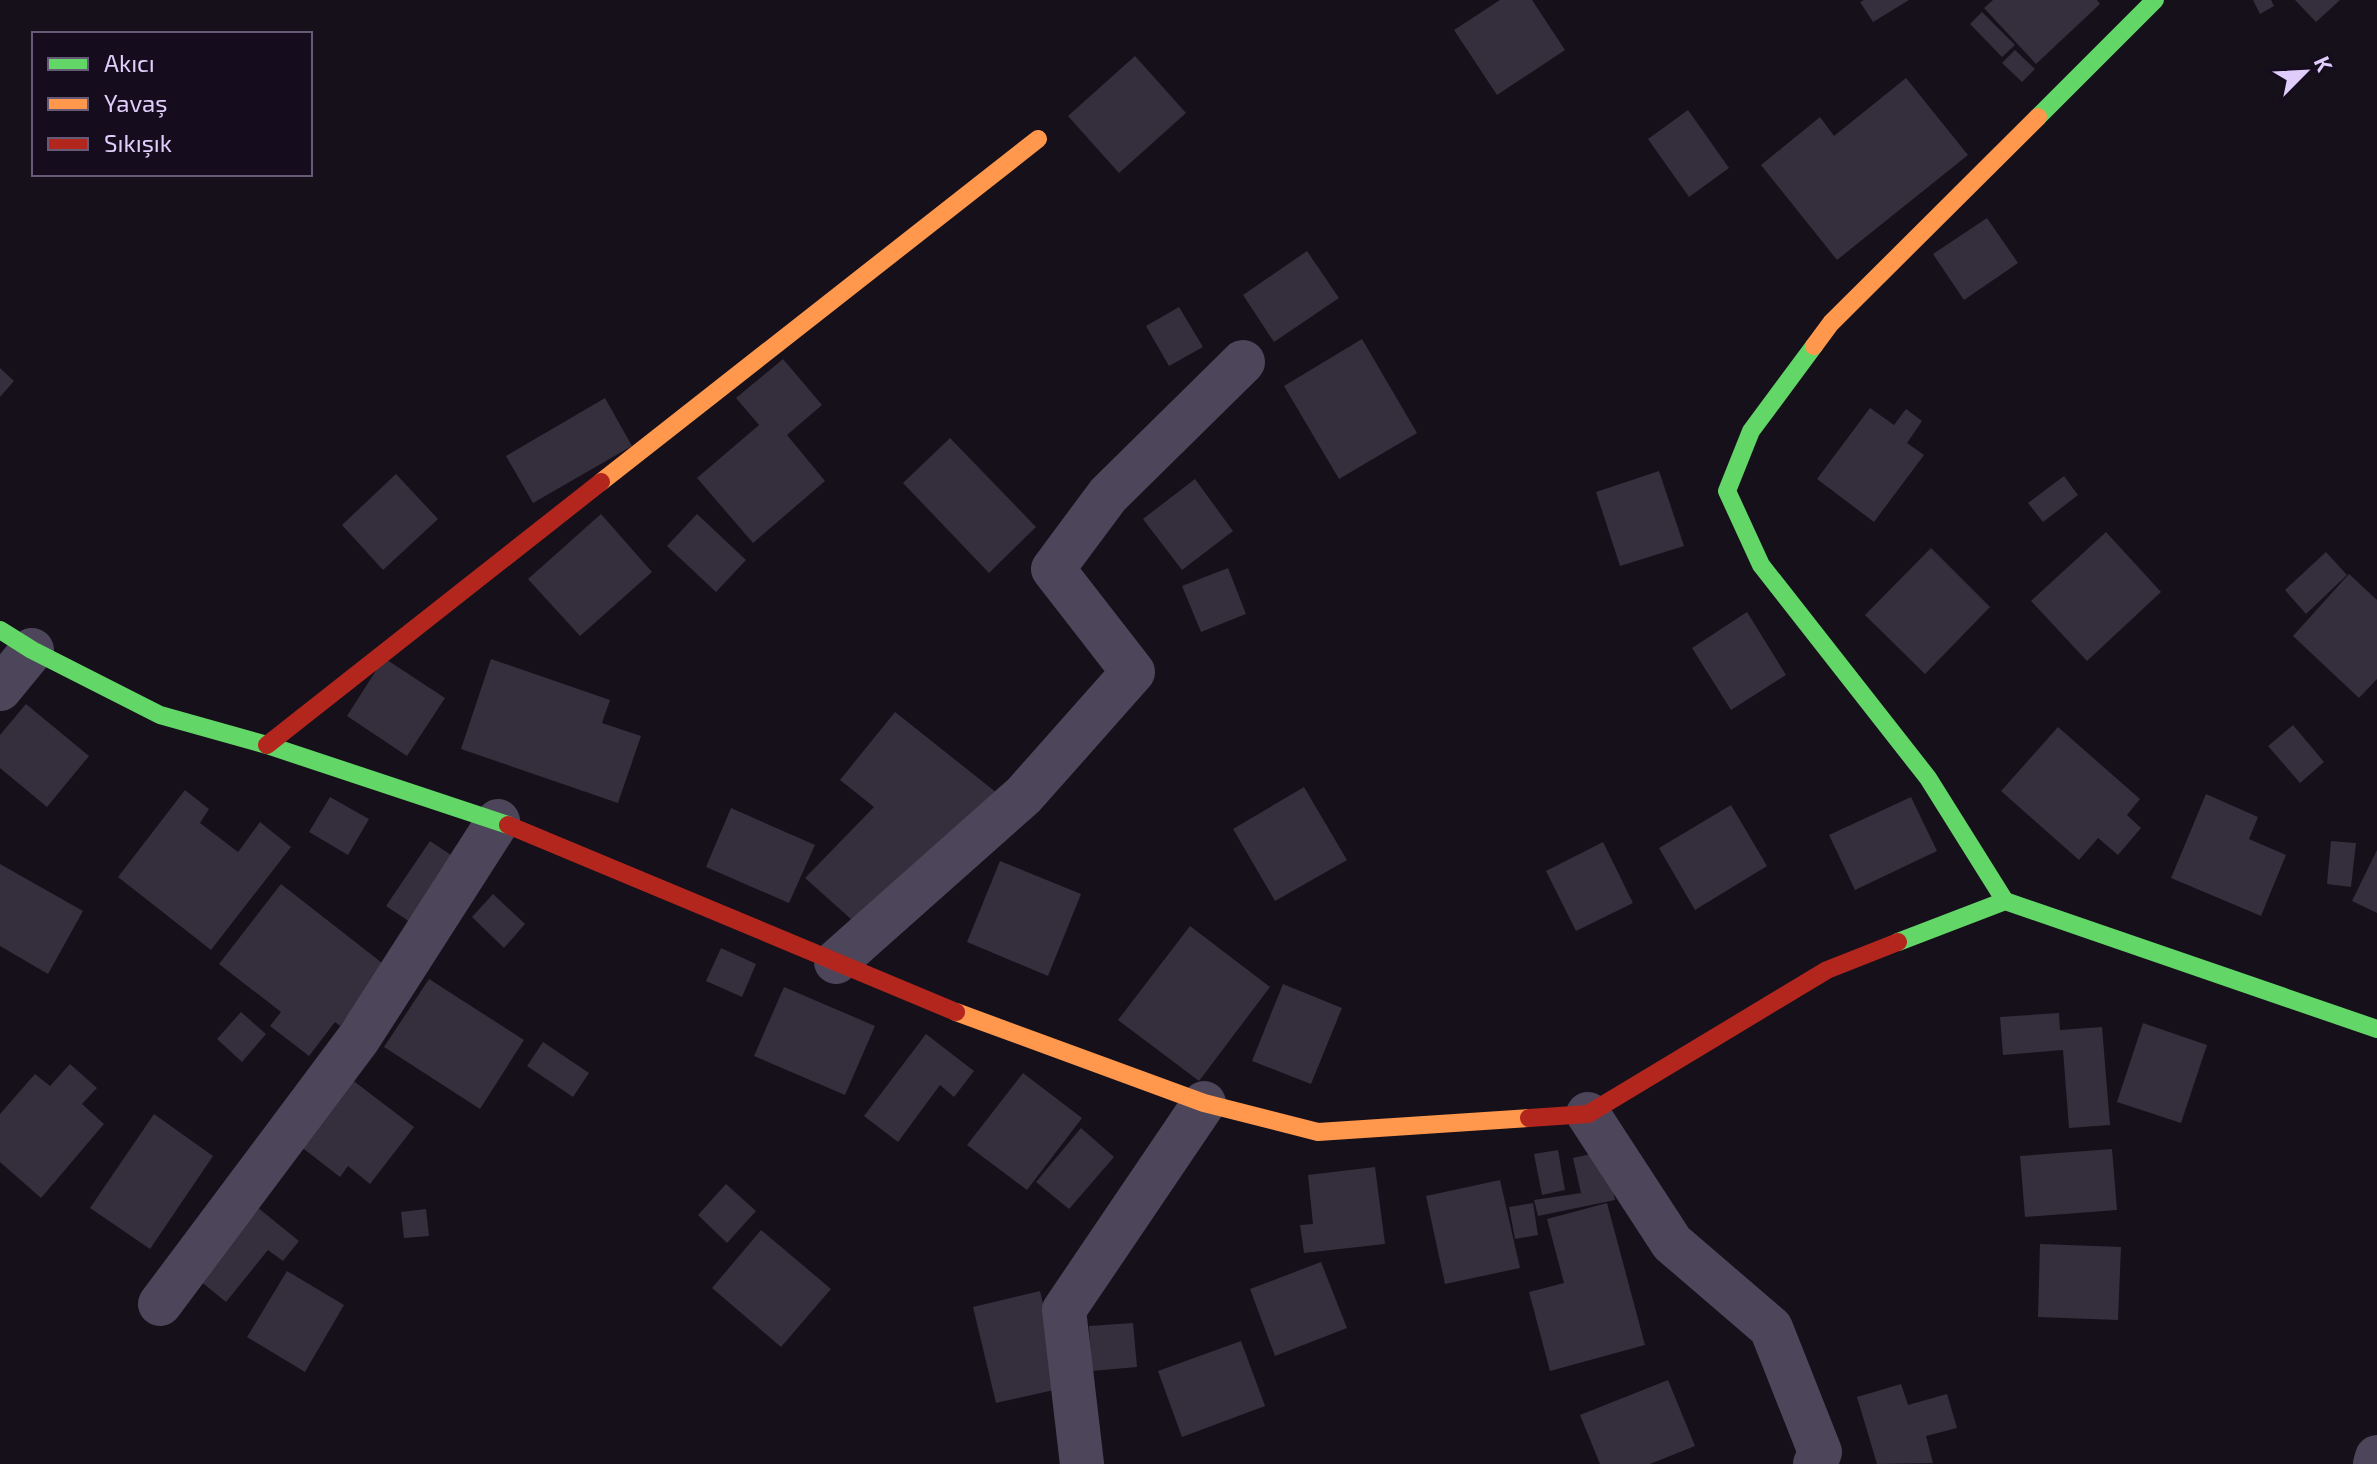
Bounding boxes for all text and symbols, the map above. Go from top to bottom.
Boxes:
legend [32,32,312,176]
north arrow [2265,32,2345,112]
text: Akıcı [104,48,155,77]
text: K [2309,52,2339,75]
text: Yavaş [104,88,167,118]
text: Sıkışık [104,128,172,158]

